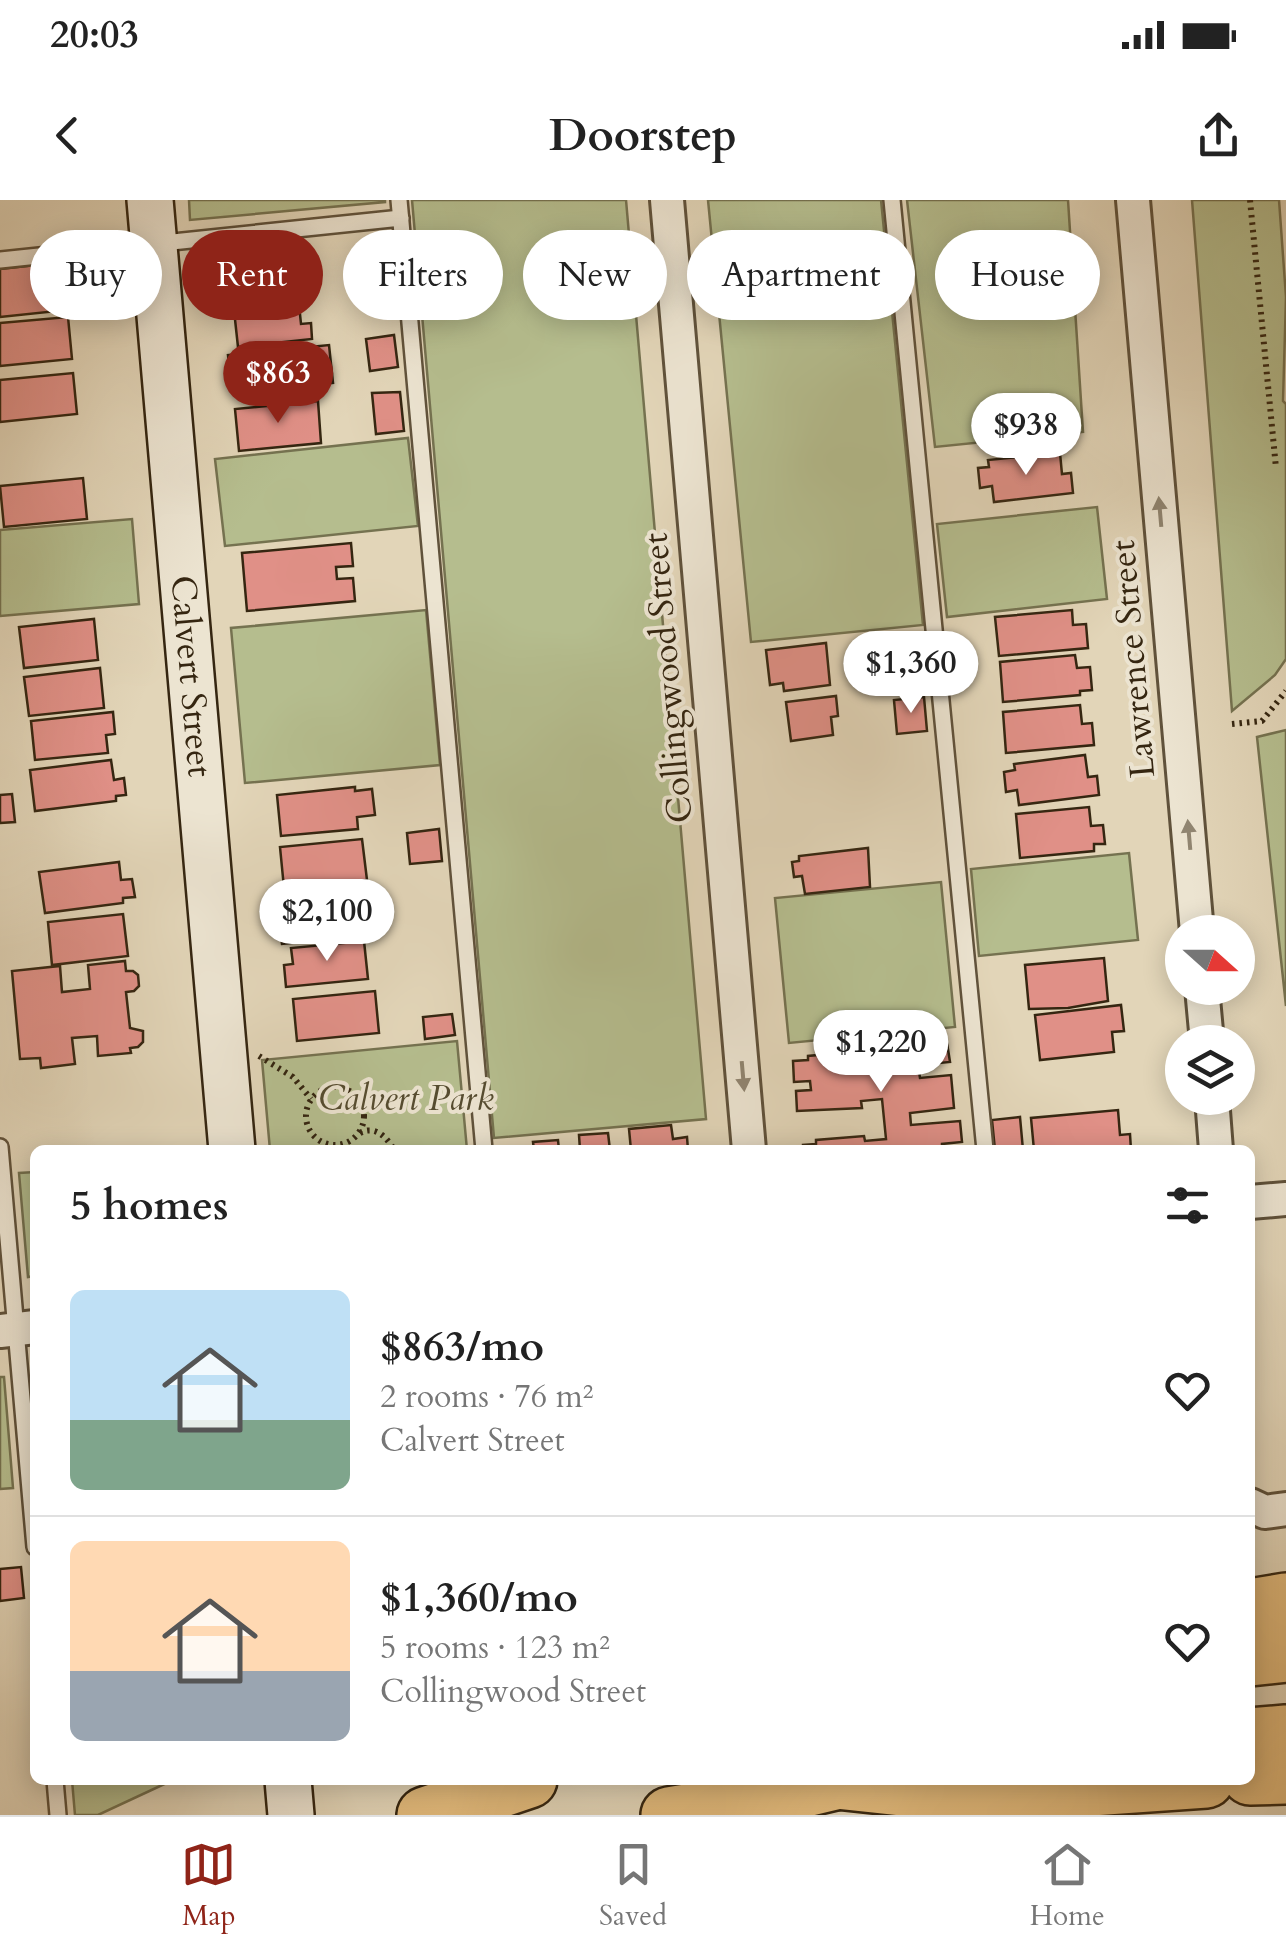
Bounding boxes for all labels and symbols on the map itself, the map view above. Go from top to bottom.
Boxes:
pin: $863 [219,341,337,426]
pin: $938 [967,393,1085,478]
one-way arrow [1152,495,1168,527]
street label: Collingwood Street [631,531,705,825]
street label: Lawrence Street [1099,538,1167,780]
street label: Calvert Street [159,574,224,779]
pin: $1,360 [830,631,992,716]
one-way arrow [1180,819,1196,851]
pin: $2,100 [246,879,408,964]
north arrow [1165,915,1255,1005]
pin: $1,220 [800,1010,962,1095]
one-way arrow [735,1061,751,1092]
park label: Calvert Park [318,1075,494,1123]

